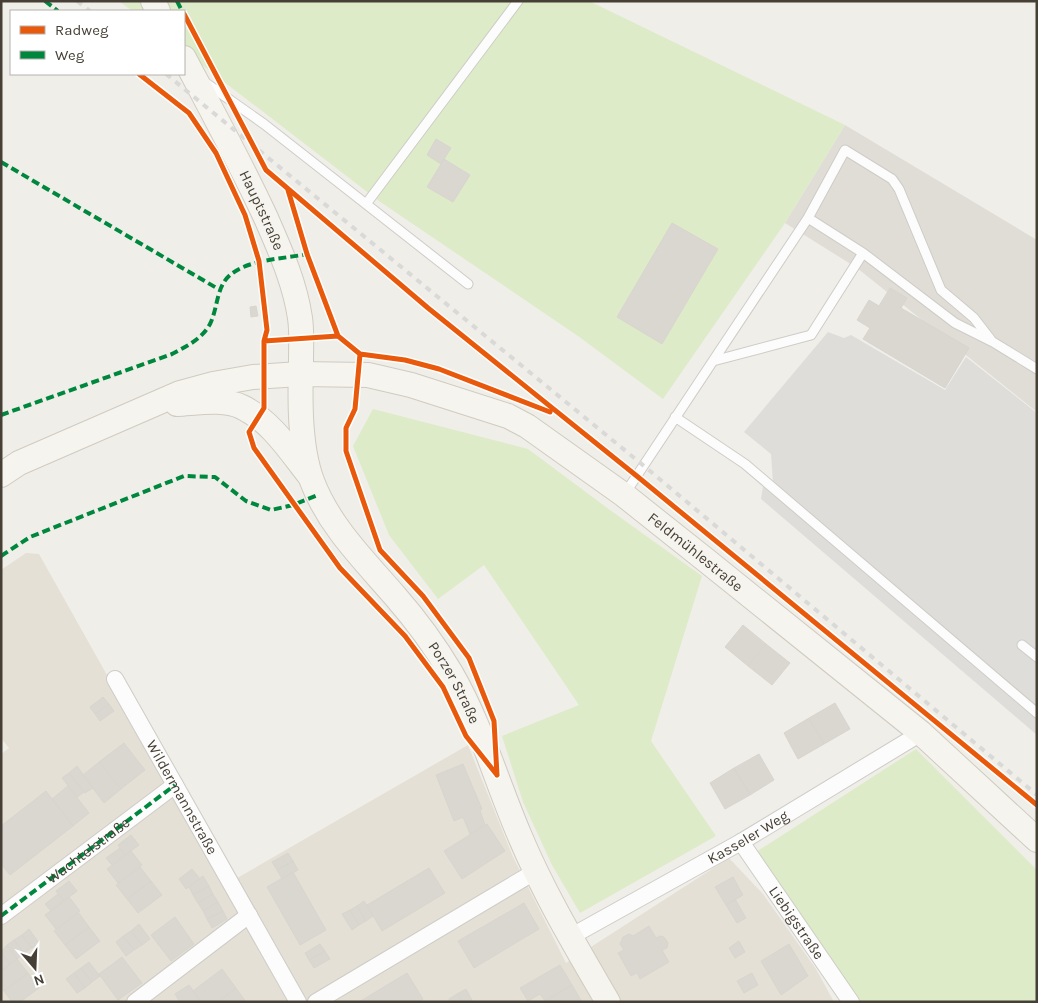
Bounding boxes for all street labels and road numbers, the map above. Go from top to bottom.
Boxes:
street label: Hauptstraße [235,167,288,253]
street label: Feldmühlestraße [644,509,747,595]
street label: Porzer Straße [424,638,484,726]
street label: Wildermannstraße [142,737,222,858]
street label: Kasseler Weg [704,806,792,868]
street label: Wachtelstraße [43,813,133,888]
street label: Liebigstraße [765,883,828,963]

